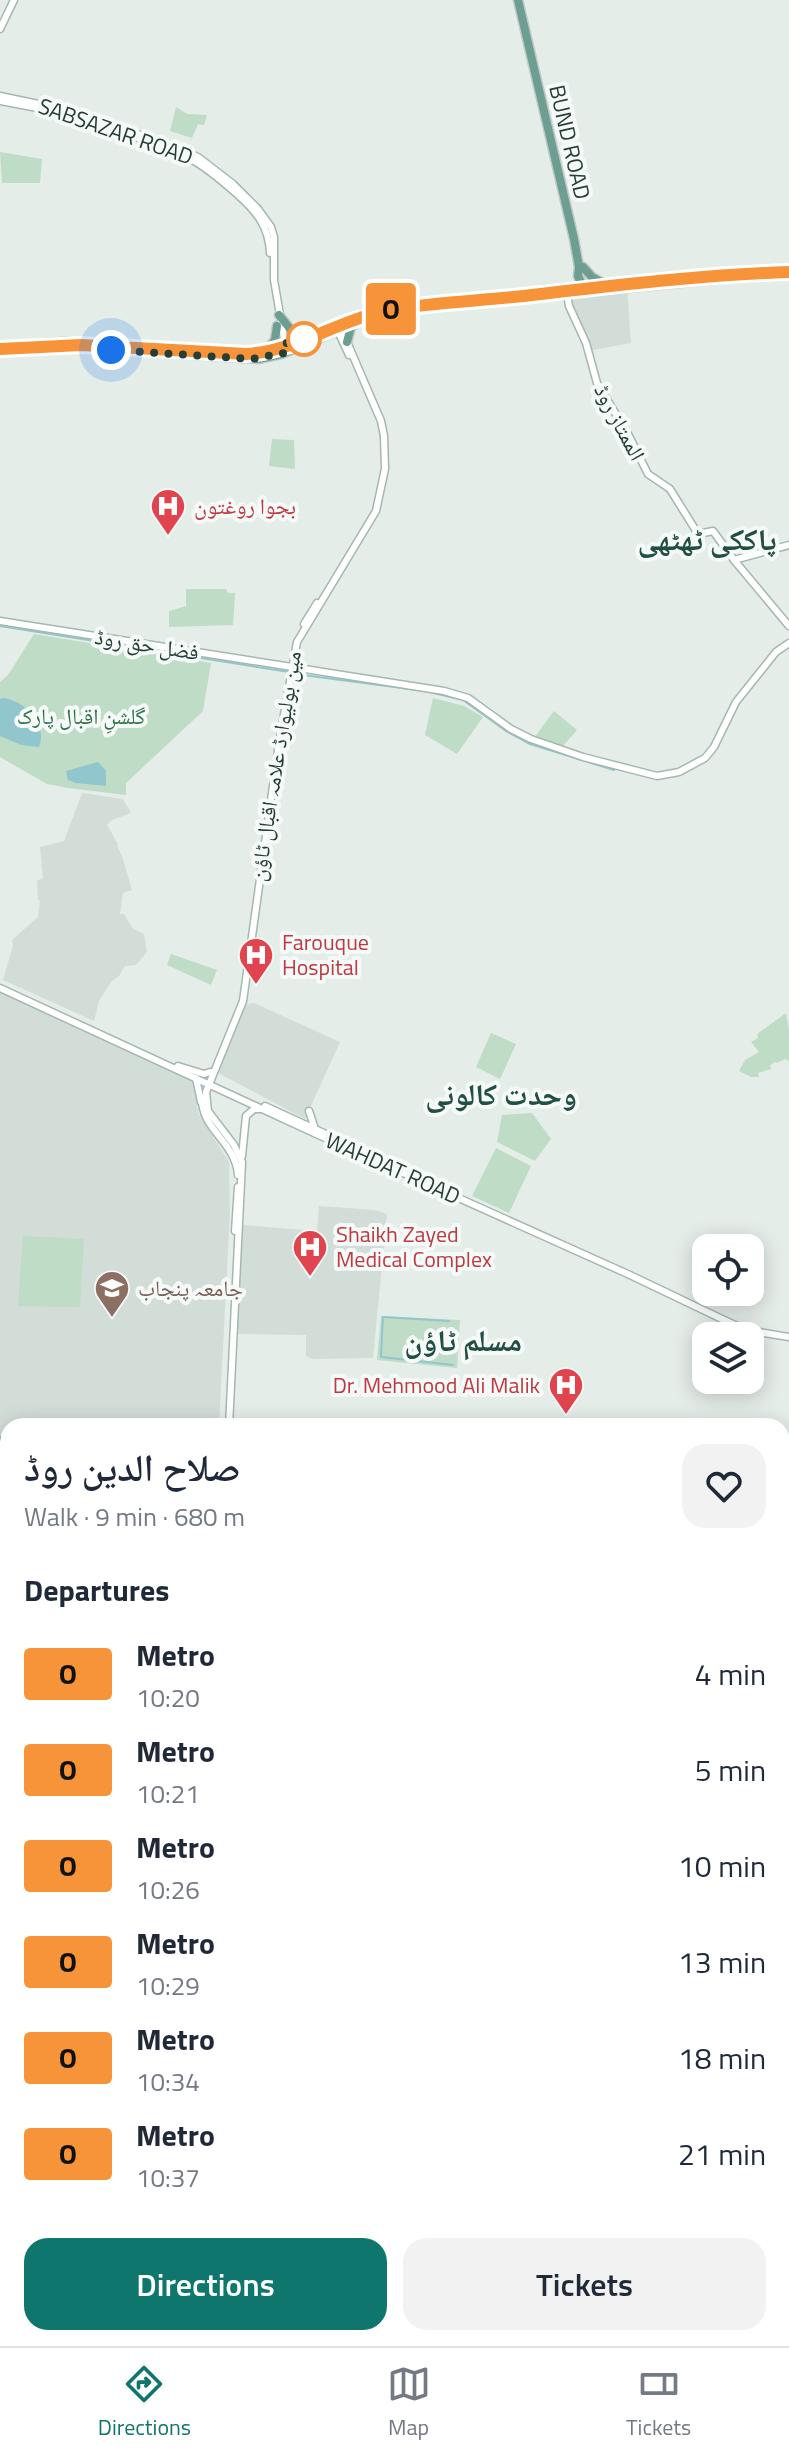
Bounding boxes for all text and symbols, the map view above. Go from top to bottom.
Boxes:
street label: BUND ROAD [540,81,600,203]
street label: SABSAZAR ROAD [34,89,198,173]
line badge: O [365,283,417,335]
text: O [382,287,400,330]
unlabelled marker [287,322,321,356]
your location [91,330,131,370]
street label: الممتاز روڈ [586,377,654,467]
hospital icon: بجوا روغتون [149,487,187,537]
place label: بجوا روغتون [194,489,296,523]
district label: پاککی ٹھٹھی [637,516,777,562]
street label: فضل حق روڈ [92,619,202,669]
street label: مین بولیوارڈ علامہ اقبال ٹاؤن [240,648,310,884]
park label: گلشنِ اقبال پارک [17,699,145,734]
place label: Farouque Hospital [282,925,369,984]
hospital icon: Farouque Hospital [237,936,275,986]
district label: وحدت کالونی [425,1071,577,1117]
street label: WAHDAT ROAD [320,1123,466,1213]
place label: Shaikh Zayed Medical Complex [336,1217,492,1276]
hospital icon: Shaikh Zayed Medical Complex [291,1228,329,1278]
map controls [692,1234,764,1394]
button: locate [692,1234,764,1306]
school or university icon: جامعہ پنجاب [93,1269,131,1319]
place label: جامعہ پنجاب [138,1271,243,1305]
district label: مسلم ٹاؤن [404,1317,522,1363]
button: layers [692,1322,764,1394]
hospital icon: Dr. Mehmood Ali Malik [547,1366,585,1416]
place label: Dr. Mehmood Ali Malik [333,1368,540,1402]
text: صلاح الدین روڈ [24,1438,241,1496]
button: heart [682,1444,766,1528]
text: Walk · 9 min · 680 m [24,1497,245,1536]
text: Departures [24,1567,169,1613]
text: Metro [136,1632,215,1678]
text: 4 min [695,1651,766,1697]
text: O [59,1652,77,1695]
text: 10:20 [136,1678,200,1717]
text: Metro [136,1728,215,1774]
text: 5 min [695,1747,766,1793]
text: O [59,1748,77,1791]
text: 10:21 [136,1774,200,1813]
text: Metro [136,1824,215,1870]
text: 10 min [678,1843,766,1889]
text: O [59,1844,77,1887]
text: 10:26 [136,1870,200,1909]
text: Metro [136,1920,215,1966]
text: 13 min [678,1939,766,1985]
text: O [59,1940,77,1983]
text: 10:29 [136,1966,200,2005]
text: Metro [136,2016,215,2062]
text: 18 min [678,2035,766,2081]
text: O [59,2036,77,2079]
text: 10:34 [136,2062,200,2101]
text: Metro [136,2112,215,2158]
text: 21 min [678,2131,766,2177]
text: O [59,2132,77,2175]
text: 10:37 [136,2158,200,2197]
button: Directions [24,2238,387,2330]
button: Tickets [403,2238,766,2330]
tab: Directions [98,2362,191,2444]
tab: Map [387,2362,431,2444]
tab: Tickets [626,2362,691,2444]

